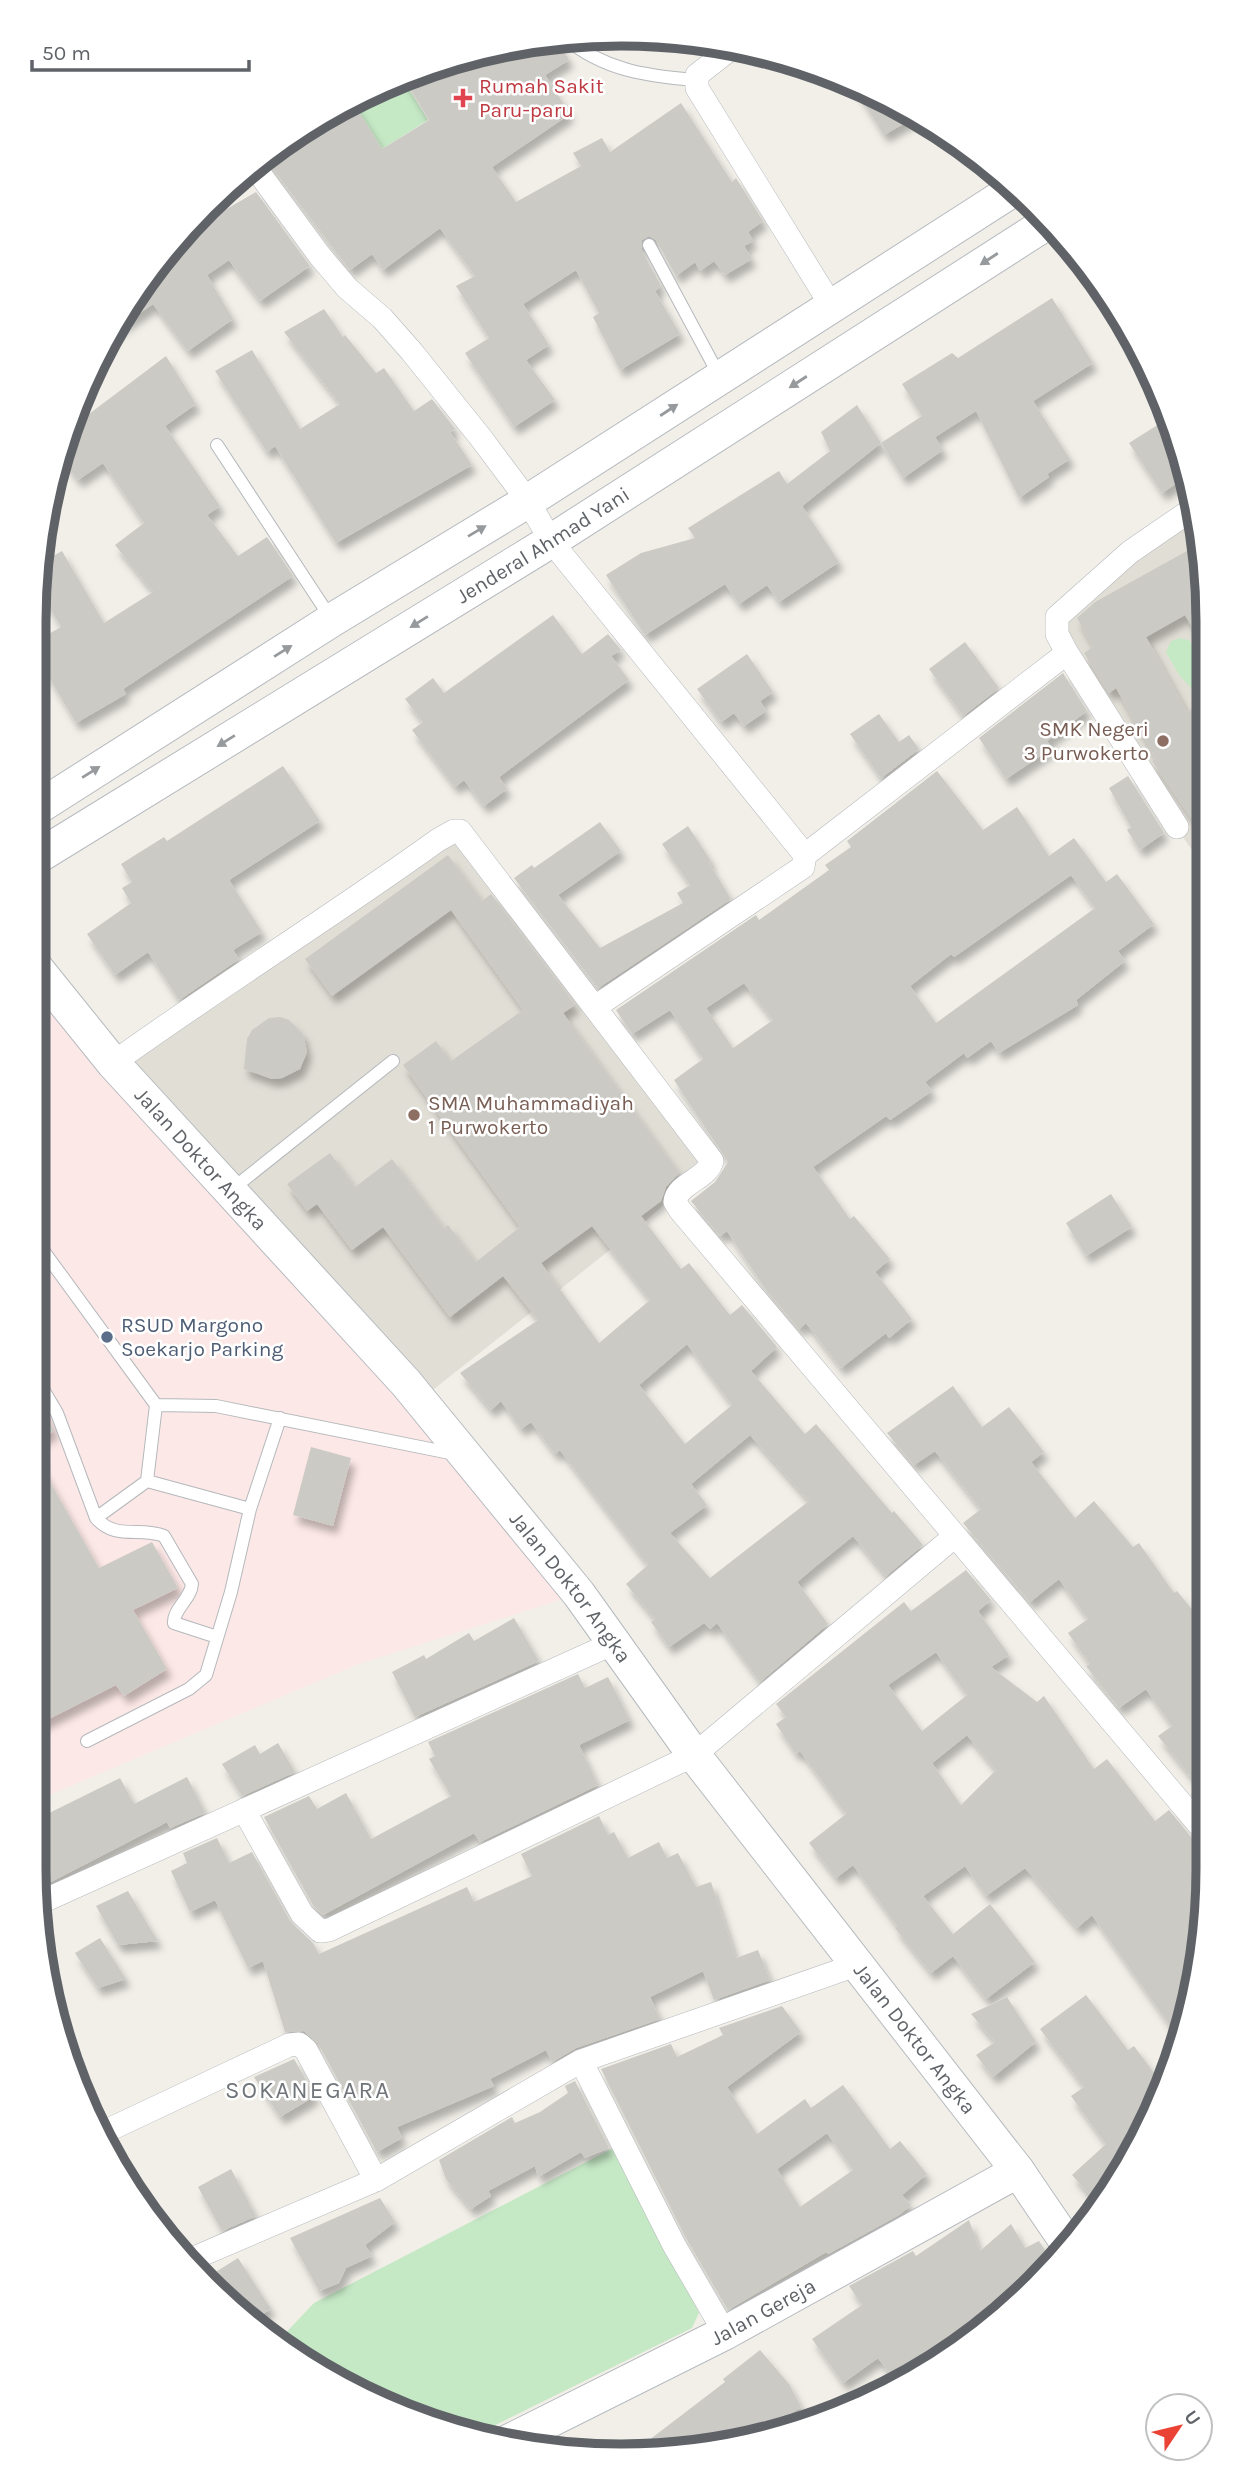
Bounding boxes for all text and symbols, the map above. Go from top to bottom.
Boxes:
scale bar [32,28,248,72]
text: 50 m [42,41,91,65]
place label: Rumah Sakit Paru-paru [479,74,604,122]
marker: Rumah Sakit Paru-paru [453,88,473,108]
one-way arrow [979,253,999,266]
one-way arrow [788,376,808,389]
one-way arrow [660,403,679,416]
street label: Jenderal Ahmad Yani [452,482,634,608]
one-way arrow [468,525,487,538]
one-way arrow [410,616,429,629]
one-way arrow [274,644,293,657]
place label: SMK Negeri 3 Purwokerto [1023,717,1149,765]
marker: SMK Negeri 3 Purwokerto [1155,733,1171,749]
one-way arrow [216,735,235,748]
one-way arrow [81,765,100,778]
street label: Jalan Doktor Angka [130,1083,272,1235]
place label: SMA Muhammadiyah 1 Purwokerto [428,1091,634,1139]
marker: SMA Muhammadiyah 1 Purwokerto [406,1107,422,1123]
place label: RSUD Margono Soekarjo Parking [121,1313,284,1361]
marker: RSUD Margono Soekarjo Parking [99,1329,115,1345]
street label: Jalan Doktor Angka [505,1507,636,1667]
street label: Jalan Doktor Angka [849,1959,981,2119]
district label: SOKANEGARA [225,2076,391,2104]
street label: Jalan Gereja [707,2273,820,2350]
north arrow [1144,2392,1214,2462]
text: U [1179,2406,1205,2430]

